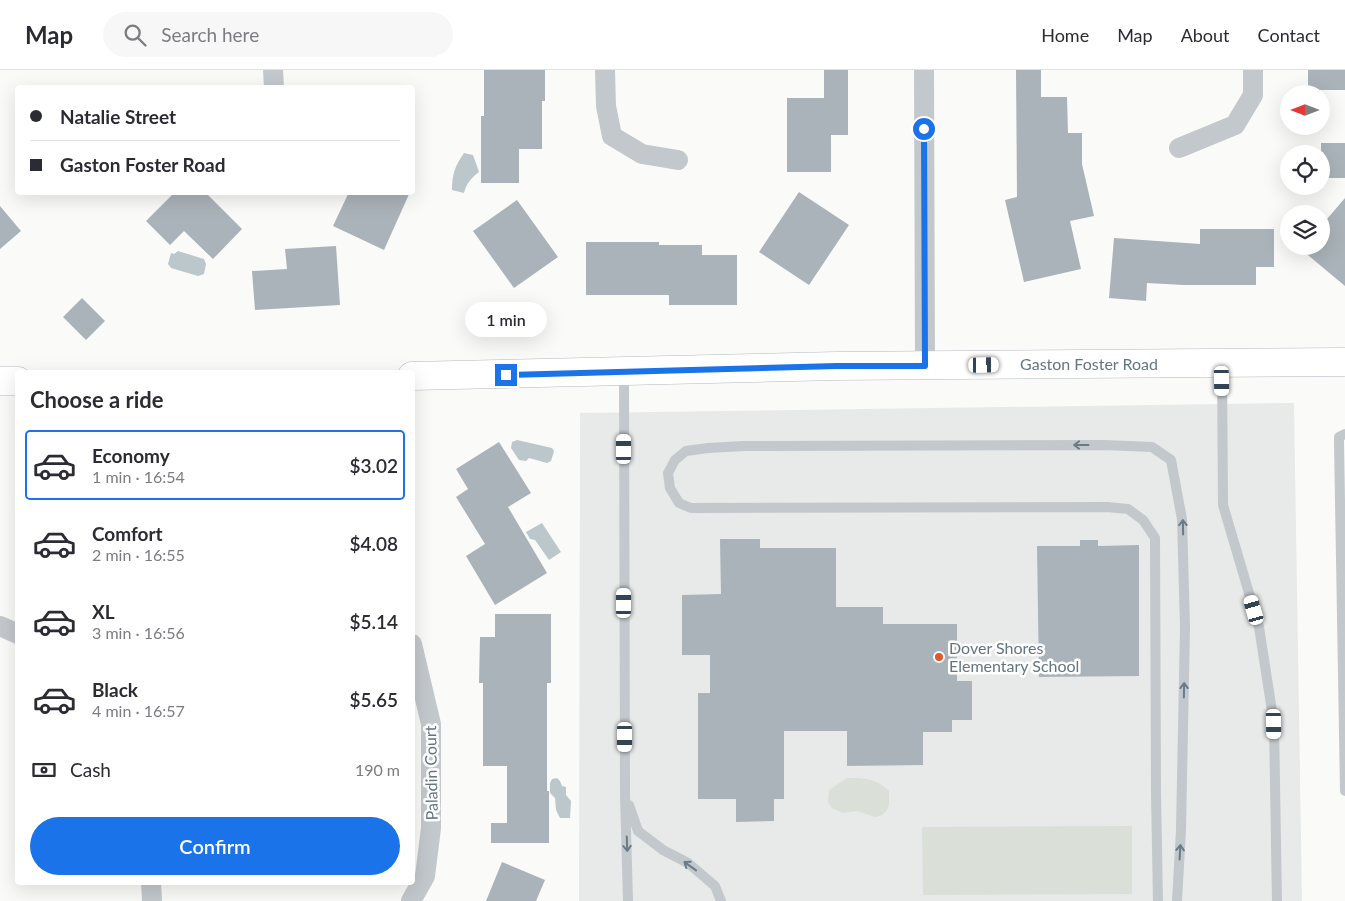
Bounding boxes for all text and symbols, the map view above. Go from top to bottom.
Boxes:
search box [103,12,453,57]
text: Map [25,20,73,49]
icon: search [121,21,149,49]
text: Search here [161,23,259,46]
text: Home [1041,24,1089,46]
text: Map [1117,24,1153,46]
text: About [1181,24,1230,46]
text: Contact [1258,24,1320,46]
north arrow [1280,85,1330,135]
map controls [1280,85,1330,255]
text: Natalie Street [60,105,176,128]
route start [913,118,935,140]
button: locate [1280,145,1330,195]
text: Gaston Foster Road [60,153,226,176]
button: layers [1280,205,1330,255]
callout: 1 min [465,302,547,338]
text: 1 min [486,310,526,329]
street label: Gaston Foster Road [1020,354,1158,373]
car [968,357,999,373]
route end [495,364,517,386]
car [1214,366,1229,396]
text: Choose a ride [30,386,164,413]
car [616,434,631,464]
one-way arrow [1073,440,1090,450]
icon: car [32,443,77,488]
text: Economy [92,444,170,467]
text: $3.02 [349,454,398,477]
text: 1 min · 16:54 [92,467,185,486]
one-way arrow [1178,520,1187,536]
icon: car [32,521,77,566]
text: Comfort [92,522,163,545]
text: $4.08 [349,532,398,555]
text: 2 min · 16:55 [92,545,185,564]
car [616,588,631,618]
car [1242,594,1265,626]
icon: car [32,599,77,644]
text: XL [92,600,115,623]
text: $5.14 [349,610,398,633]
text: 3 min · 16:56 [92,623,185,642]
place label: Dover Shores Elementary School [949,638,1079,675]
marker: Dover Shores Elementary School [933,651,945,663]
icon: car [32,677,77,722]
text: Black [92,678,138,701]
one-way arrow [1179,682,1188,698]
text: $5.65 [349,688,398,711]
text: 4 min · 16:57 [92,701,185,720]
car [1266,709,1281,739]
car [617,722,632,752]
street label: Paladin Court [420,725,441,821]
icon: cash [30,756,58,784]
text: Cash [70,758,111,781]
text: 190 m [355,760,400,779]
button: Confirm [30,817,400,875]
one-way arrow [622,835,631,851]
one-way arrow [1175,845,1184,861]
one-way arrow [684,860,697,871]

